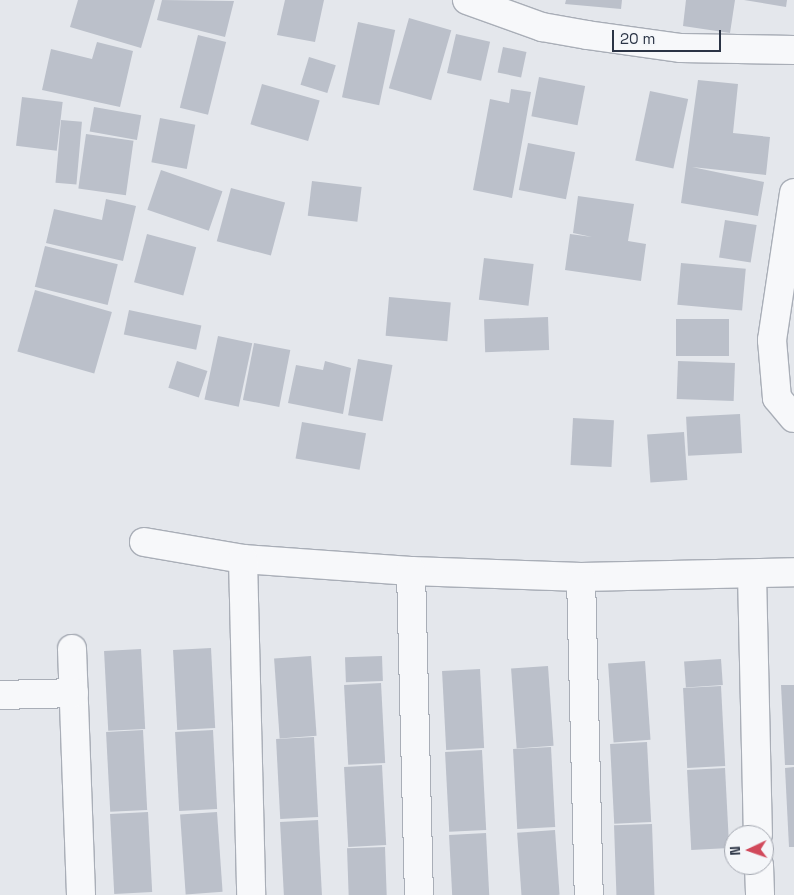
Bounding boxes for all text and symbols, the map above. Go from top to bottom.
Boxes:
scale bar [614,20,723,52]
text: 20 m [620,29,655,48]
north arrow [724,825,774,875]
text: N [726,846,744,856]

